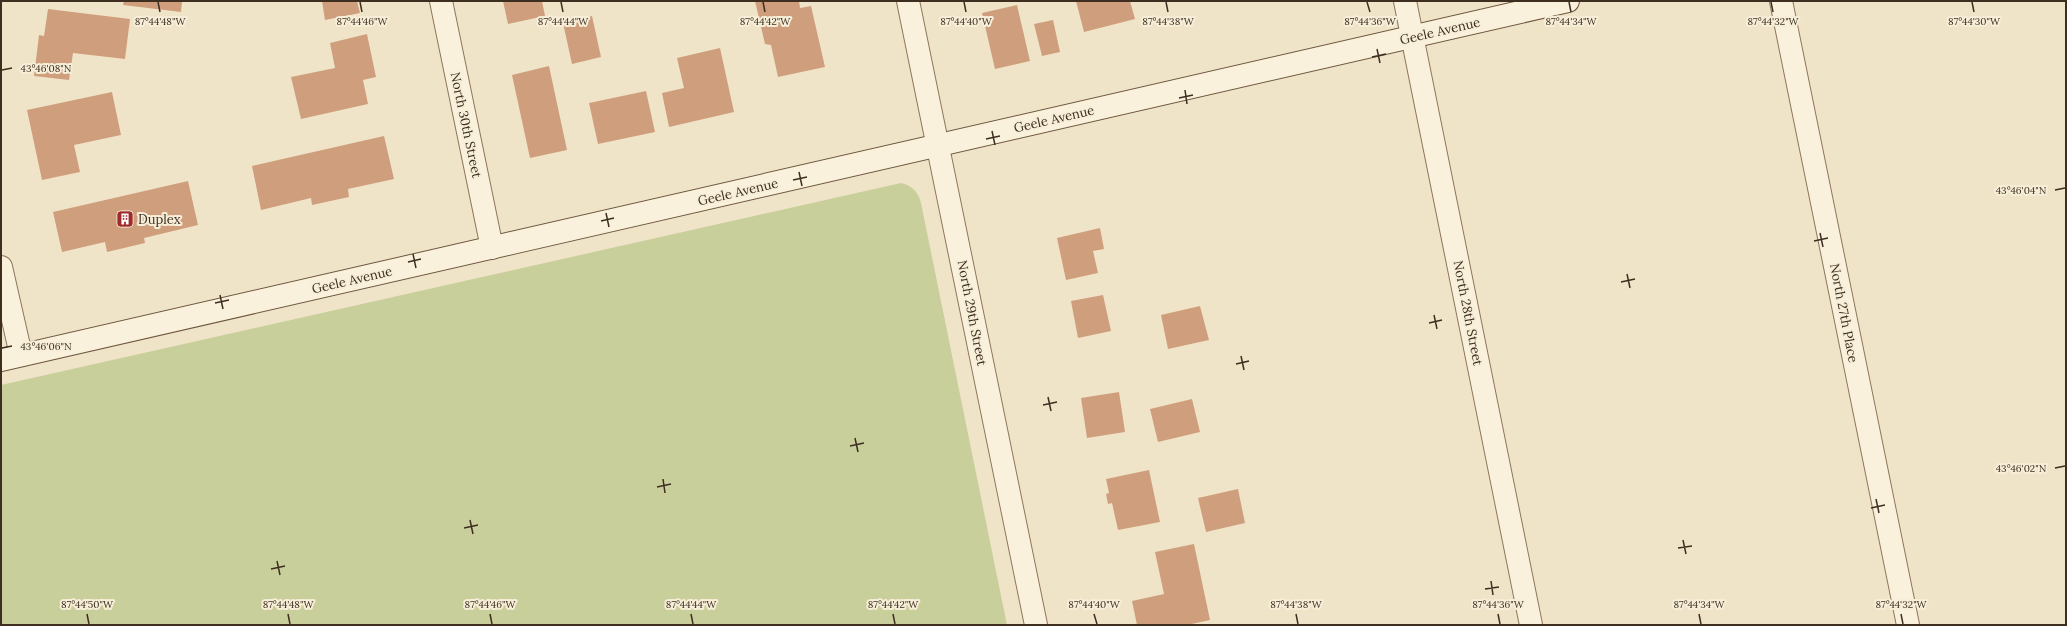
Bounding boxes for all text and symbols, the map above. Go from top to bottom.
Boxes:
street label: Geele Avenue [1398,13,1482,49]
text: 87°44'48"W [135,15,186,28]
text: 87°44'46"W [337,15,388,28]
text: 87°44'44"W [538,15,589,28]
text: 87°44'42"W [740,15,791,28]
text: 87°44'40"W [940,15,993,28]
text: 87°44'38"W [1142,15,1195,28]
text: 87°44'36"W [1344,15,1397,28]
text: 87°44'34"W [1545,15,1598,28]
text: 87°44'32"W [1747,15,1800,28]
text: 87°44'30"W [1948,15,2001,28]
text: 43°46'08"N [21,62,72,75]
street label: North 30th Street [446,71,486,179]
street label: Geele Avenue [1012,101,1096,137]
street label: Geele Avenue [696,174,780,210]
text: 43°46'04"N [1996,184,2047,197]
building icon: Duplex [115,209,135,229]
place label: Duplex [138,211,181,228]
street label: North 29th Street [953,259,991,367]
street label: North 28th Street [1449,259,1487,367]
street label: Geele Avenue [310,262,394,298]
street label: North 27th Place [1826,262,1862,364]
text: 43°46'06"N [20,340,72,353]
text: 43°46'02"N [1996,462,2047,475]
text: 87°44'50"W [61,598,114,611]
text: 87°44'48"W [263,598,314,611]
text: 87°44'46"W [465,598,516,611]
text: 87°44'44"W [666,598,717,611]
text: 87°44'42"W [868,598,919,611]
text: 87°44'40"W [1068,598,1121,611]
text: 87°44'38"W [1270,598,1323,611]
text: 87°44'36"W [1472,598,1525,611]
text: 87°44'34"W [1673,598,1726,611]
text: 87°44'32"W [1875,598,1928,611]

